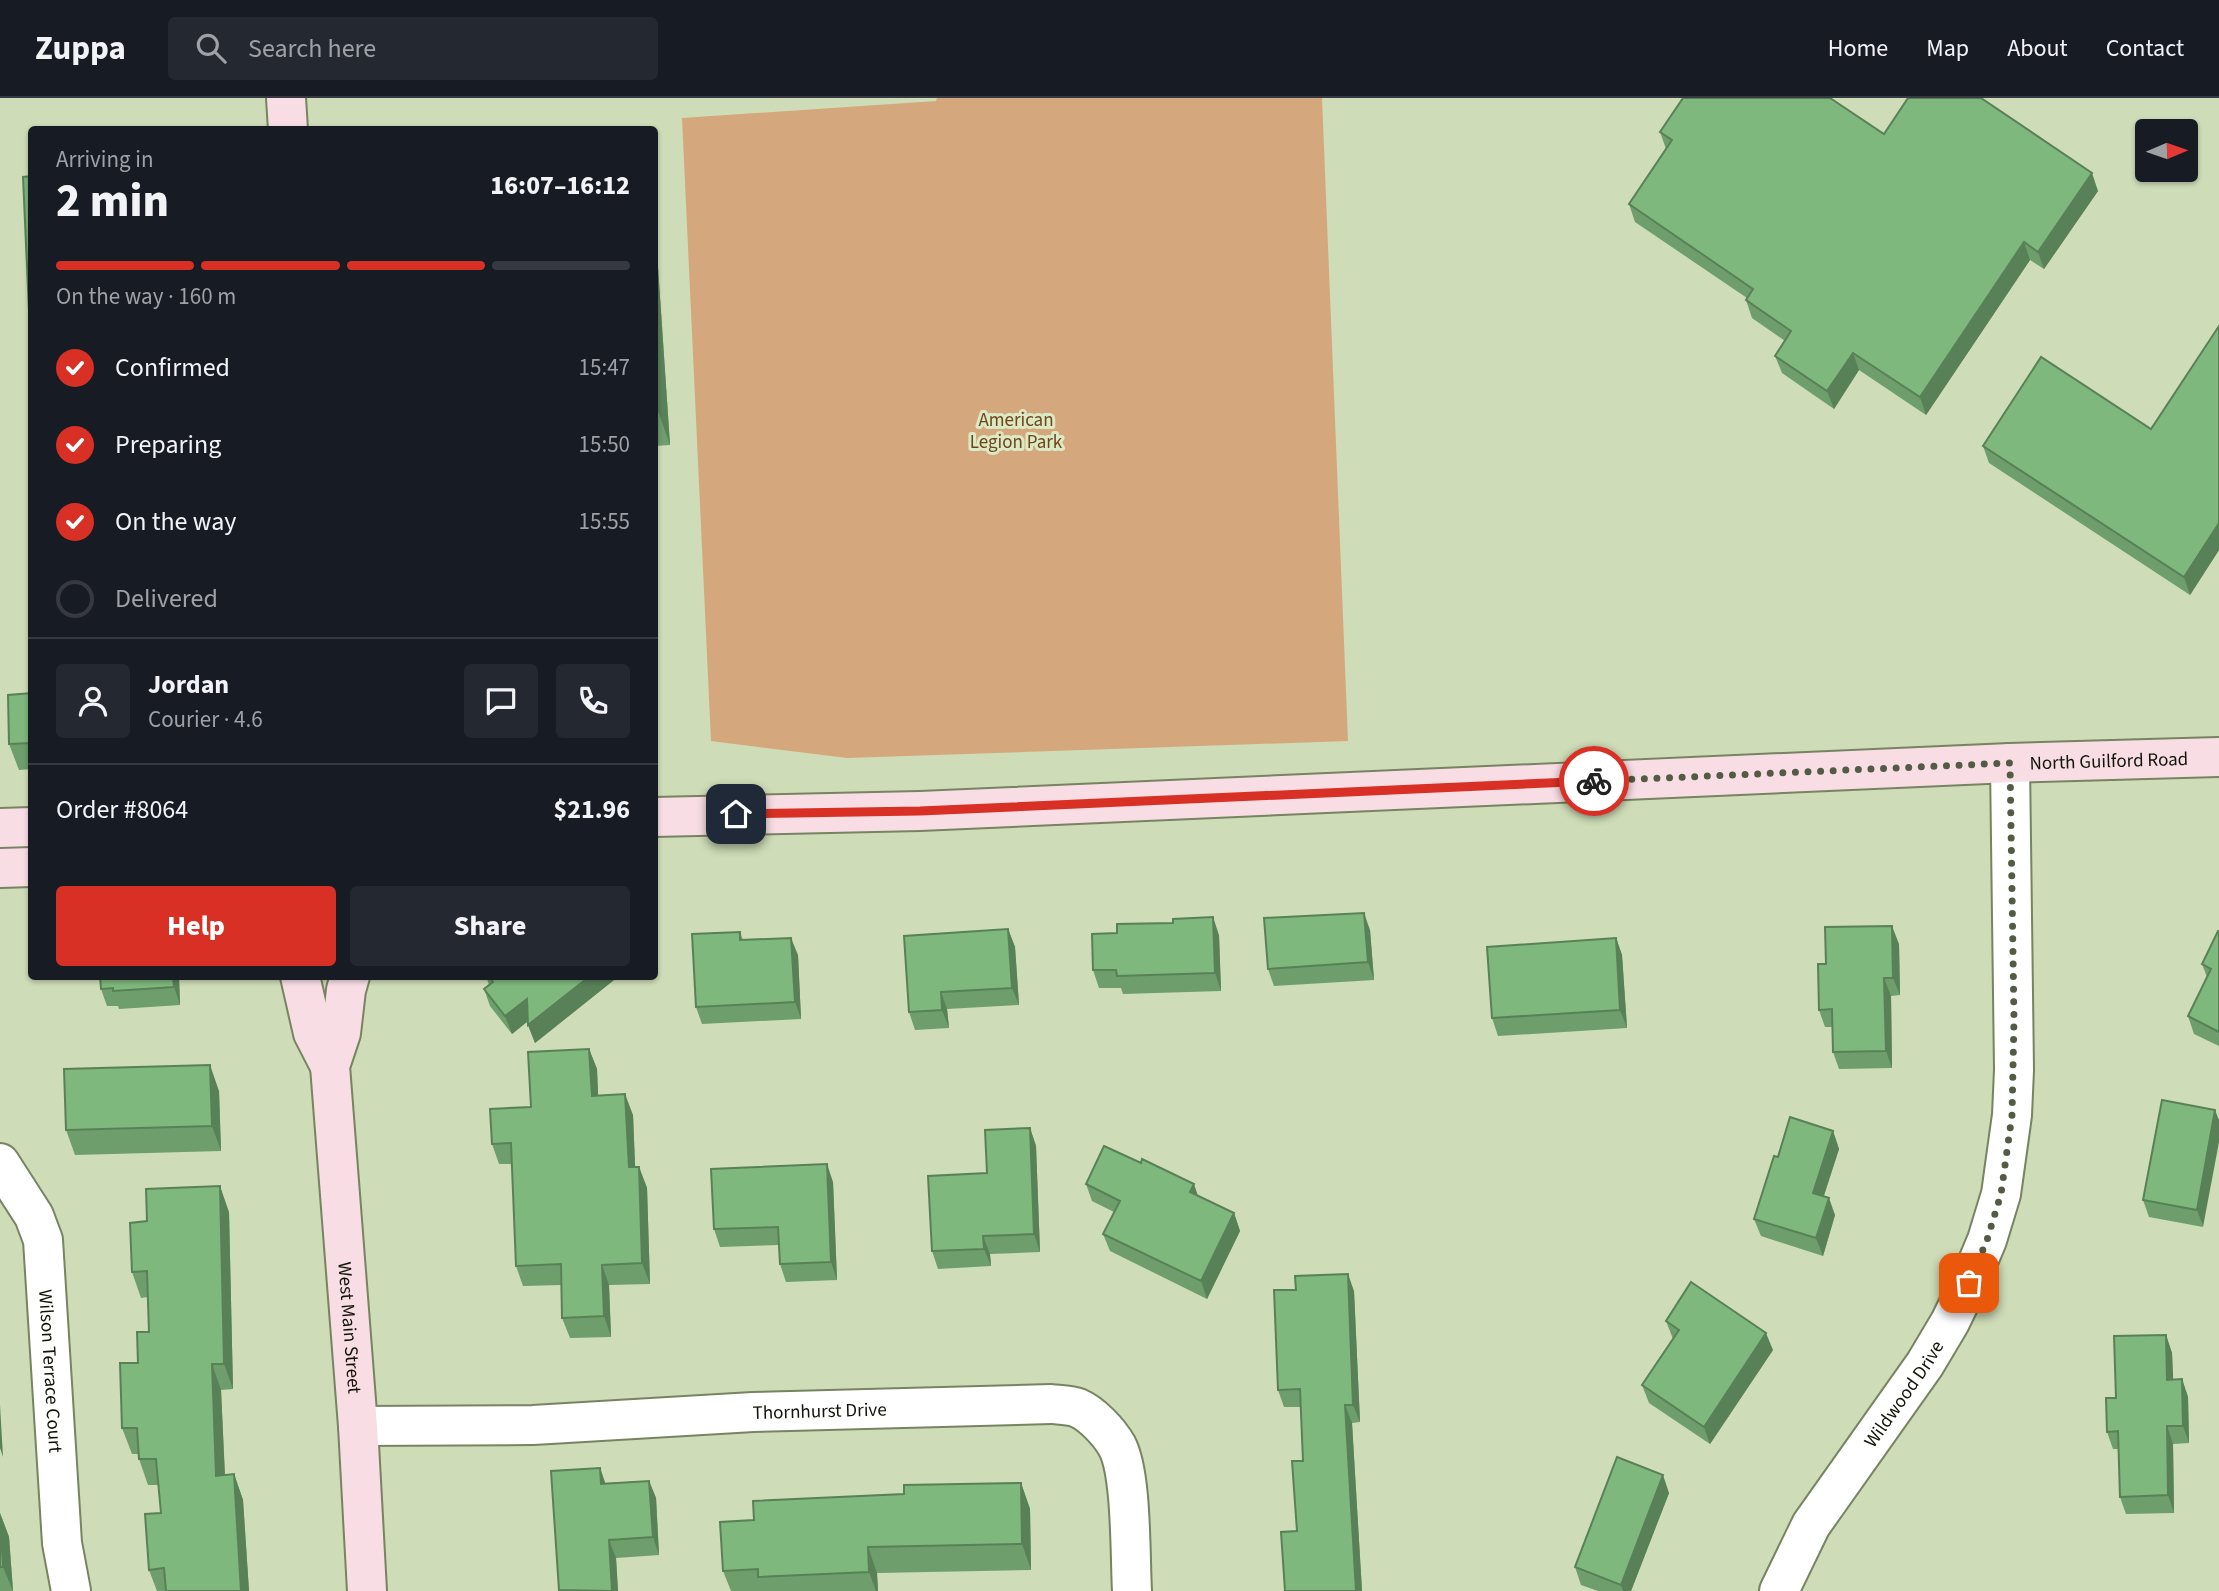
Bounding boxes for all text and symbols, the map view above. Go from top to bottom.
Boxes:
search box [168,17,658,80]
text: Zuppa [35,25,126,72]
icon: search [192,29,230,67]
text: Search here [248,30,376,67]
text: Home [1828,31,1888,66]
text: Map [1926,31,1969,66]
text: About [2007,31,2068,66]
text: Contact [2106,31,2184,66]
north arrow [2135,119,2198,182]
map controls [2135,119,2198,182]
text: Arriving in [56,143,154,176]
text: 16:07–16:12 [490,167,630,204]
text: 2 min [56,169,169,234]
text: On the way · 160 m [56,280,236,313]
icon: check [56,349,94,387]
text: Confirmed [115,349,230,386]
text: 15:47 [579,351,630,384]
park label: American Legion Park [970,407,1063,456]
icon: check [56,426,94,464]
text: Preparing [115,426,221,463]
text: 15:50 [579,428,630,461]
icon: check [56,503,94,541]
text: On the way [115,503,236,540]
text: 15:55 [579,505,630,538]
text: Delivered [115,580,218,617]
button: person [56,664,130,738]
button: chat [464,664,538,738]
button: phone [556,664,630,738]
text: Jordan [148,666,229,703]
text: Courier · 4.6 [148,703,263,736]
courier [1559,746,1629,816]
street label: North Guilford Road [2029,746,2189,777]
icon: bike [1575,762,1613,800]
pin [706,784,766,844]
text: Order #8064 [56,791,188,828]
text: $21.96 [554,791,630,828]
icon: home [717,795,755,833]
button: Help [56,886,336,966]
button: Share [350,886,630,966]
pin [1939,1253,1999,1313]
street label: West Main Street [330,1261,367,1395]
icon: bag [1950,1264,1988,1302]
street label: Wilson Terrace Court [31,1289,68,1454]
street label: Wildwood Drive [1858,1336,1951,1453]
street label: Thornhurst Drive [752,1396,887,1427]

